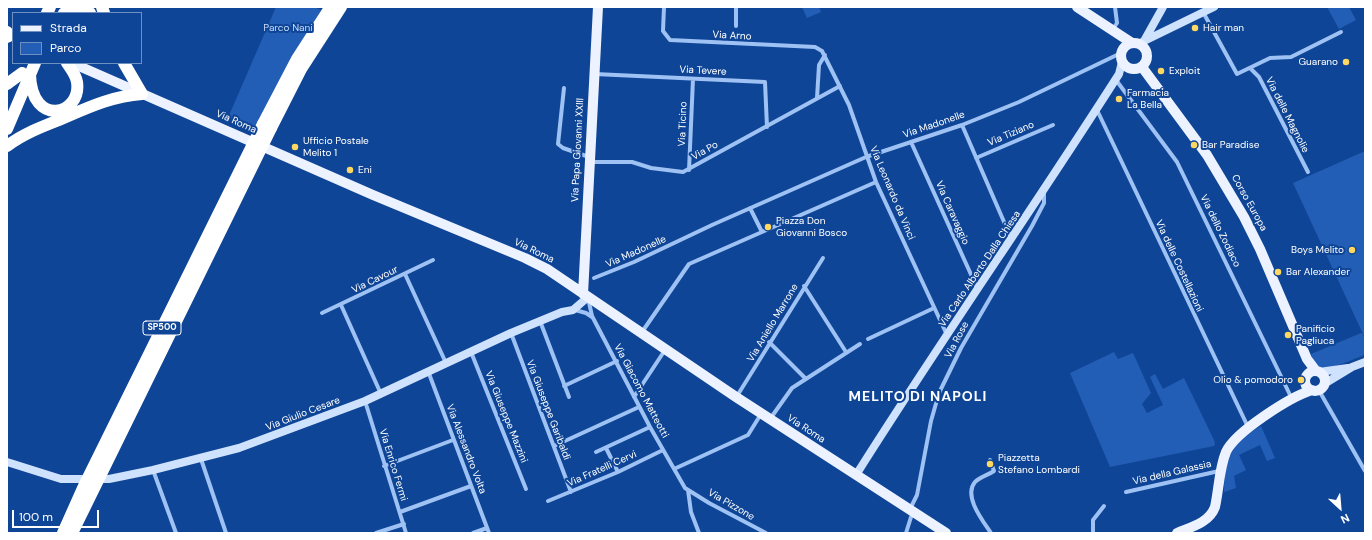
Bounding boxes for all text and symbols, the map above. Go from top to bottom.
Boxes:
legend [12,12,142,64]
text: Strada [50,20,87,36]
park label: Parco Nani [263,22,313,34]
place label: Hair man [1203,22,1244,34]
marker: Hair man [1190,23,1200,33]
street label: Via Arno [712,29,752,43]
text: Parco [50,40,81,56]
place label: Guarano [1298,56,1338,68]
marker: Guarano [1341,57,1351,67]
street label: Via Tevere [679,64,727,78]
place label: Exploit [1169,65,1200,77]
marker: Exploit [1156,66,1166,76]
street label: Via delle Magnolie [1263,75,1311,155]
place label: Farmacia La Bella [1127,87,1169,110]
marker: Farmacia La Bella [1114,94,1124,104]
street label: Via Papa Giovanni XXIII [569,98,587,202]
street label: Via Ticino [676,101,690,147]
street label: Via Roma [214,108,258,136]
street label: Via Madonelle [901,109,967,141]
street label: Via Tiziano [986,119,1036,149]
place label: Ufficio Postale Melito 1 [303,135,369,158]
street label: Via Po [690,139,720,163]
place label: Bar Paradise [1202,139,1259,151]
marker: Bar Paradise [1189,140,1199,150]
marker: Ufficio Postale Melito 1 [290,142,300,152]
street label: Via Leonardo da Vinci [867,144,917,242]
place label: Eni [358,164,372,176]
marker: Eni [345,165,355,175]
street label: Corso Europa [1228,173,1270,233]
street label: Via Caravaggio [933,179,971,247]
street label: Via dello Zodiaco [1197,193,1243,269]
street label: Via Carlo Alberto Dalla Chiesa [937,209,1023,329]
place label: Piazza Don Giovanni Bosco [776,215,847,238]
street label: Via delle Costellazioni [1152,218,1206,314]
marker: Piazza Don Giovanni Bosco [763,222,773,232]
street label: Via Madonelle [604,233,668,271]
street label: Via Roma [512,236,556,266]
place label: Boys Melito [1291,244,1344,256]
marker: Boys Melito [1347,245,1357,255]
street label: Via Cavour [350,264,400,296]
place label: Bar Alexander [1286,266,1350,278]
marker: Bar Alexander [1273,267,1283,277]
street label: Via Aniello Marrone [745,282,801,364]
street label: Via Rose [942,320,972,360]
road number: SP500 [143,321,181,335]
place label: Panificio Pagliuca [1296,323,1335,346]
marker: Panificio Pagliuca [1283,330,1293,340]
street label: Via Giacomo Matteotti [611,342,671,440]
street label: Via Giuseppe Garibaldi [523,358,573,462]
street label: Via Giuseppe Mazzini [482,369,530,465]
place label: Olio & pomodoro [1213,374,1293,386]
marker: Olio & pomodoro [1296,375,1306,385]
district label: MELITO DI NAPOLI [849,389,987,405]
street label: Via Giulio Cesare [264,394,342,434]
street label: Via Alessandro Volta [443,403,489,495]
street label: Via Roma [785,412,827,446]
street label: Via Enrico Fermi [376,427,410,503]
street label: Via Fratelli Cervi [565,448,639,490]
place label: Piazzetta Stefano Lombardi [998,452,1080,476]
street label: Via della Galassia [1132,458,1212,488]
marker: Piazzetta Stefano Lombardi [985,459,995,469]
street label: Via Pizzone [706,487,756,523]
north arrow [1320,488,1360,528]
scale bar [14,502,101,528]
text: 100 m [19,509,53,525]
text: N [1339,511,1352,527]

